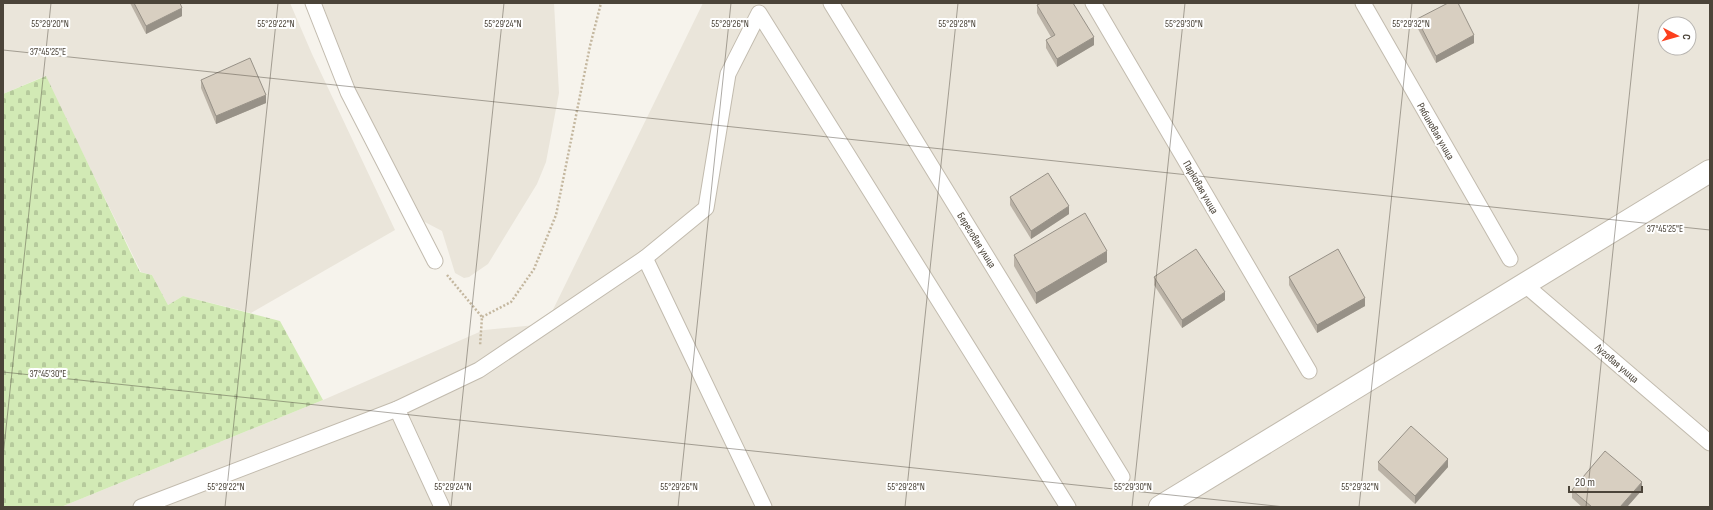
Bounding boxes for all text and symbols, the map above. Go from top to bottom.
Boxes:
north arrow [1657,16,1697,56]
text: 55°29'20"N [31,18,69,30]
text: 55°29'22"N [257,18,295,30]
text: 55°29'24"N [484,18,522,30]
text: 55°29'26"N [711,18,749,30]
text: 55°29'28"N [938,18,976,30]
text: 55°29'30"N [1165,18,1203,30]
text: 55°29'32"N [1392,18,1430,30]
text: С [1680,34,1693,41]
text: 37°45'25"E [30,46,66,58]
street label: Рябиновая улица [1414,100,1457,162]
street label: Парковая улица [1180,158,1221,216]
street label: Береговая улица [954,210,999,271]
text: 37°45'25"E [1647,223,1683,235]
street label: Луговая улица [1591,340,1641,386]
text: 37°45'30"E [30,368,66,380]
scale bar [1569,468,1642,494]
text: 20 m [1575,475,1595,490]
text: 55°29'22"N [207,481,245,493]
text: 55°29'24"N [434,481,472,493]
text: 55°29'26"N [660,481,698,493]
text: 55°29'28"N [887,481,925,493]
text: 55°29'30"N [1114,481,1152,493]
text: 55°29'32"N [1341,481,1379,493]

